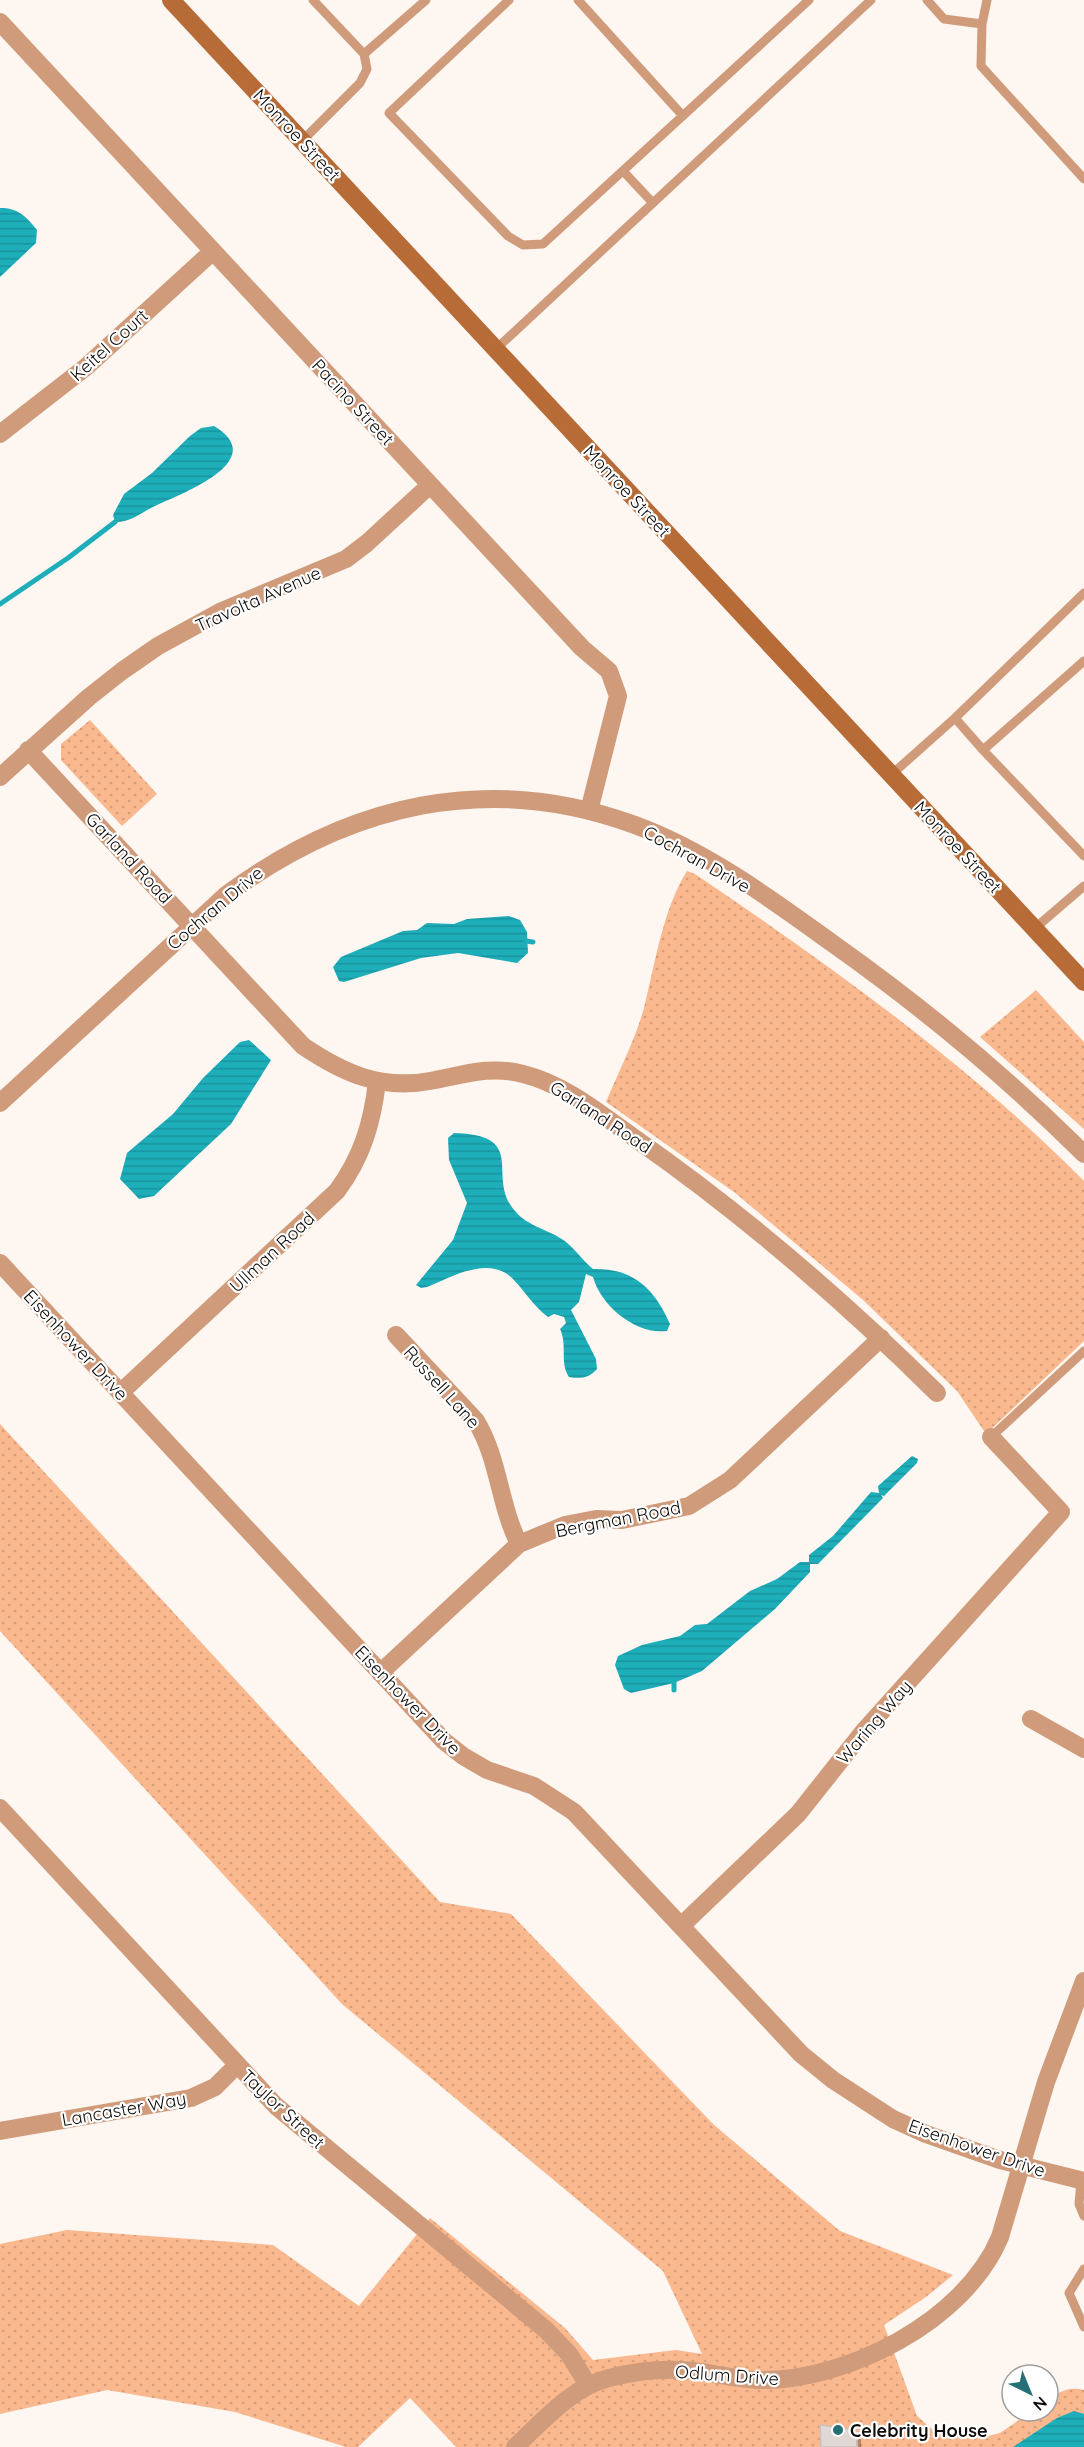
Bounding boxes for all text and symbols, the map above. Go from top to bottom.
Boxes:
street label: Monroe Street [248,84,346,186]
street label: Keitel Court [65,304,153,386]
street label: Pacino Street [307,354,399,450]
street label: Monroe Street [578,440,676,542]
street label: Travolta Avenue [192,561,324,637]
street label: Monroe Street [909,796,1007,898]
street label: Garland Road [81,808,177,908]
street label: Cochran Drive [640,820,754,898]
street label: Cochran Drive [162,861,268,955]
street label: Garland Road [546,1076,656,1158]
street label: Ullman Road [225,1207,319,1297]
street label: Eisenhower Drive [19,1285,133,1405]
street label: Russell Lane [399,1341,485,1433]
street label: Bergman Road [553,1496,683,1542]
street label: Eisenhower Drive [350,1641,466,1759]
street label: Waring Way [831,1675,917,1769]
street label: Taylor Street [236,2064,330,2154]
street label: Lancaster Way [60,2087,188,2131]
street label: Eisenhower Drive [906,2114,1048,2182]
street label: Odlum Drive [674,2360,780,2390]
north arrow [1000,2363,1060,2423]
text: N [1029,2393,1051,2415]
place label: Celebrity House [850,2419,988,2442]
marker: Celebrity House [831,2423,845,2437]

